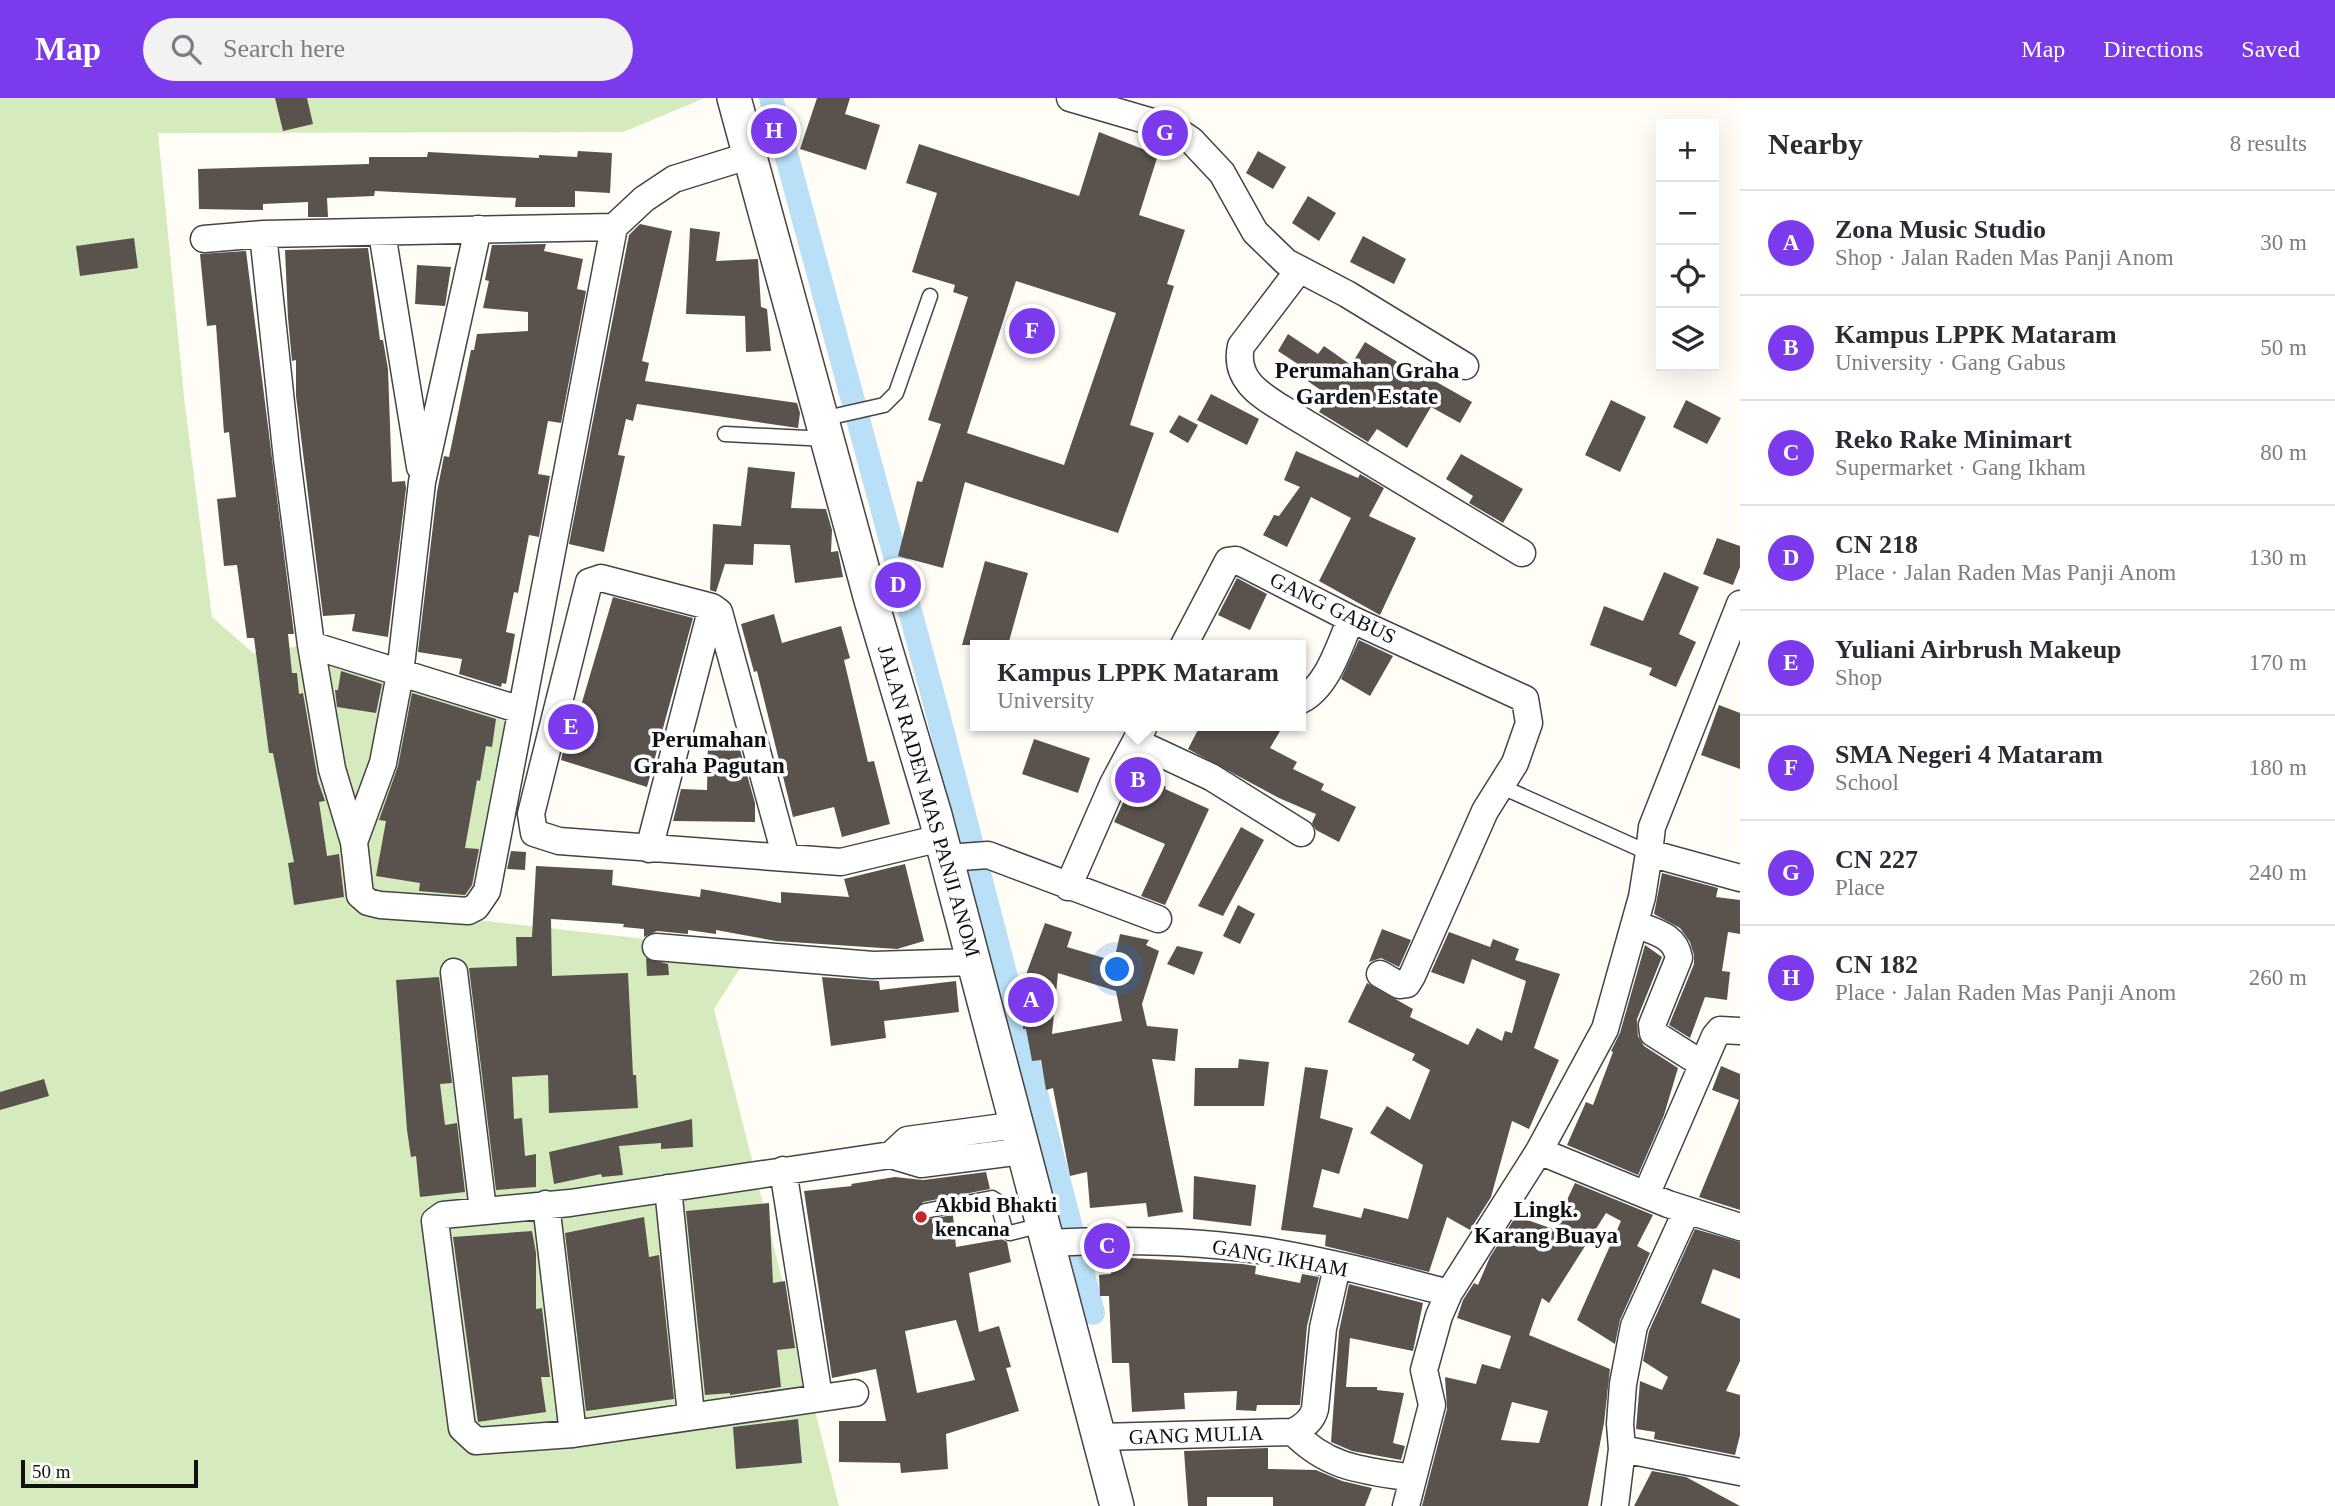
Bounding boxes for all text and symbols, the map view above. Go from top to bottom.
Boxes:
search box [143,18,633,81]
icon: search [167,30,205,68]
text: Map [35,31,101,67]
text: Search here [223,34,345,63]
text: Map [2021,36,2065,62]
text: Directions [2103,36,2203,62]
text: Saved [2241,36,2300,62]
pin: H [751,105,797,157]
pin: G [1142,107,1188,159]
map controls [1656,119,1719,371]
button: + [1656,119,1719,182]
text: Nearby [1768,127,1863,160]
text: 8 results [2230,131,2307,156]
button: − [1656,182,1719,245]
text: Zona Music Studio [1835,215,2046,244]
text: A [1783,230,1799,255]
text: 30 m [2260,230,2307,255]
button: locate [1656,245,1719,308]
text: Shop · Jalan Raden Mas Panji Anom [1835,245,2174,270]
pin: F [1009,305,1055,357]
button: layers [1656,308,1719,371]
text: Kampus LPPK Mataram [1835,320,2117,349]
text: B [1783,335,1799,360]
text: 50 m [2260,335,2307,360]
text: University · Gang Gabus [1835,350,2066,375]
district label: Perumahan Graha Garden Estate [1275,358,1460,409]
text: Reko Rake Minimart [1835,425,2072,454]
text: C [1783,440,1799,465]
text: 80 m [2260,440,2307,465]
text: Supermarket · Gang Ikham [1835,455,2086,480]
text: CN 218 [1835,530,1918,559]
text: D [1783,545,1799,570]
text: 130 m [2249,545,2307,570]
pin: D [875,559,921,611]
text: Place · Jalan Raden Mas Panji Anom [1835,560,2176,585]
street label: GANG GABUS [1266,567,1400,649]
text: Yuliani Airbrush Makeup [1835,635,2122,664]
popup [970,640,1306,731]
street label: JALAN RADEN MAS PANJI ANOM [873,642,985,960]
text: E [1783,650,1799,675]
text: 170 m [2249,650,2307,675]
text: Kampus LPPK Mataram [997,658,1279,687]
text: Shop [1835,665,1882,690]
text: University [997,688,1094,713]
pin: E [548,701,594,753]
district label: Perumahan Graha Pagutan [633,727,785,778]
text: SMA Negeri 4 Mataram [1835,740,2103,769]
pin: B [1115,754,1161,806]
text: F [1784,755,1798,780]
text: 180 m [2249,755,2307,780]
text: School [1835,770,1899,795]
text: CN 227 [1835,845,1918,874]
text: G [1782,860,1800,885]
text: 240 m [2249,860,2307,885]
text: Place [1835,875,1885,900]
text: CN 182 [1835,950,1918,979]
your location [1100,952,1134,986]
text: H [1782,965,1800,990]
text: 260 m [2249,965,2307,990]
pin: A [1008,974,1054,1026]
text: Place · Jalan Raden Mas Panji Anom [1835,980,2176,1005]
place label: Akbid Bhakti kencana [935,1193,1057,1241]
district label: Lingk. Karang Buaya [1474,1197,1618,1248]
marker: Akbid Bhakti kencana [913,1209,929,1225]
pin: C [1084,1220,1130,1272]
street label: GANG IKHAM [1210,1234,1350,1282]
street label: GANG MULIA [1128,1421,1265,1449]
scale bar [21,1457,198,1489]
text: 50 m [32,1461,71,1482]

